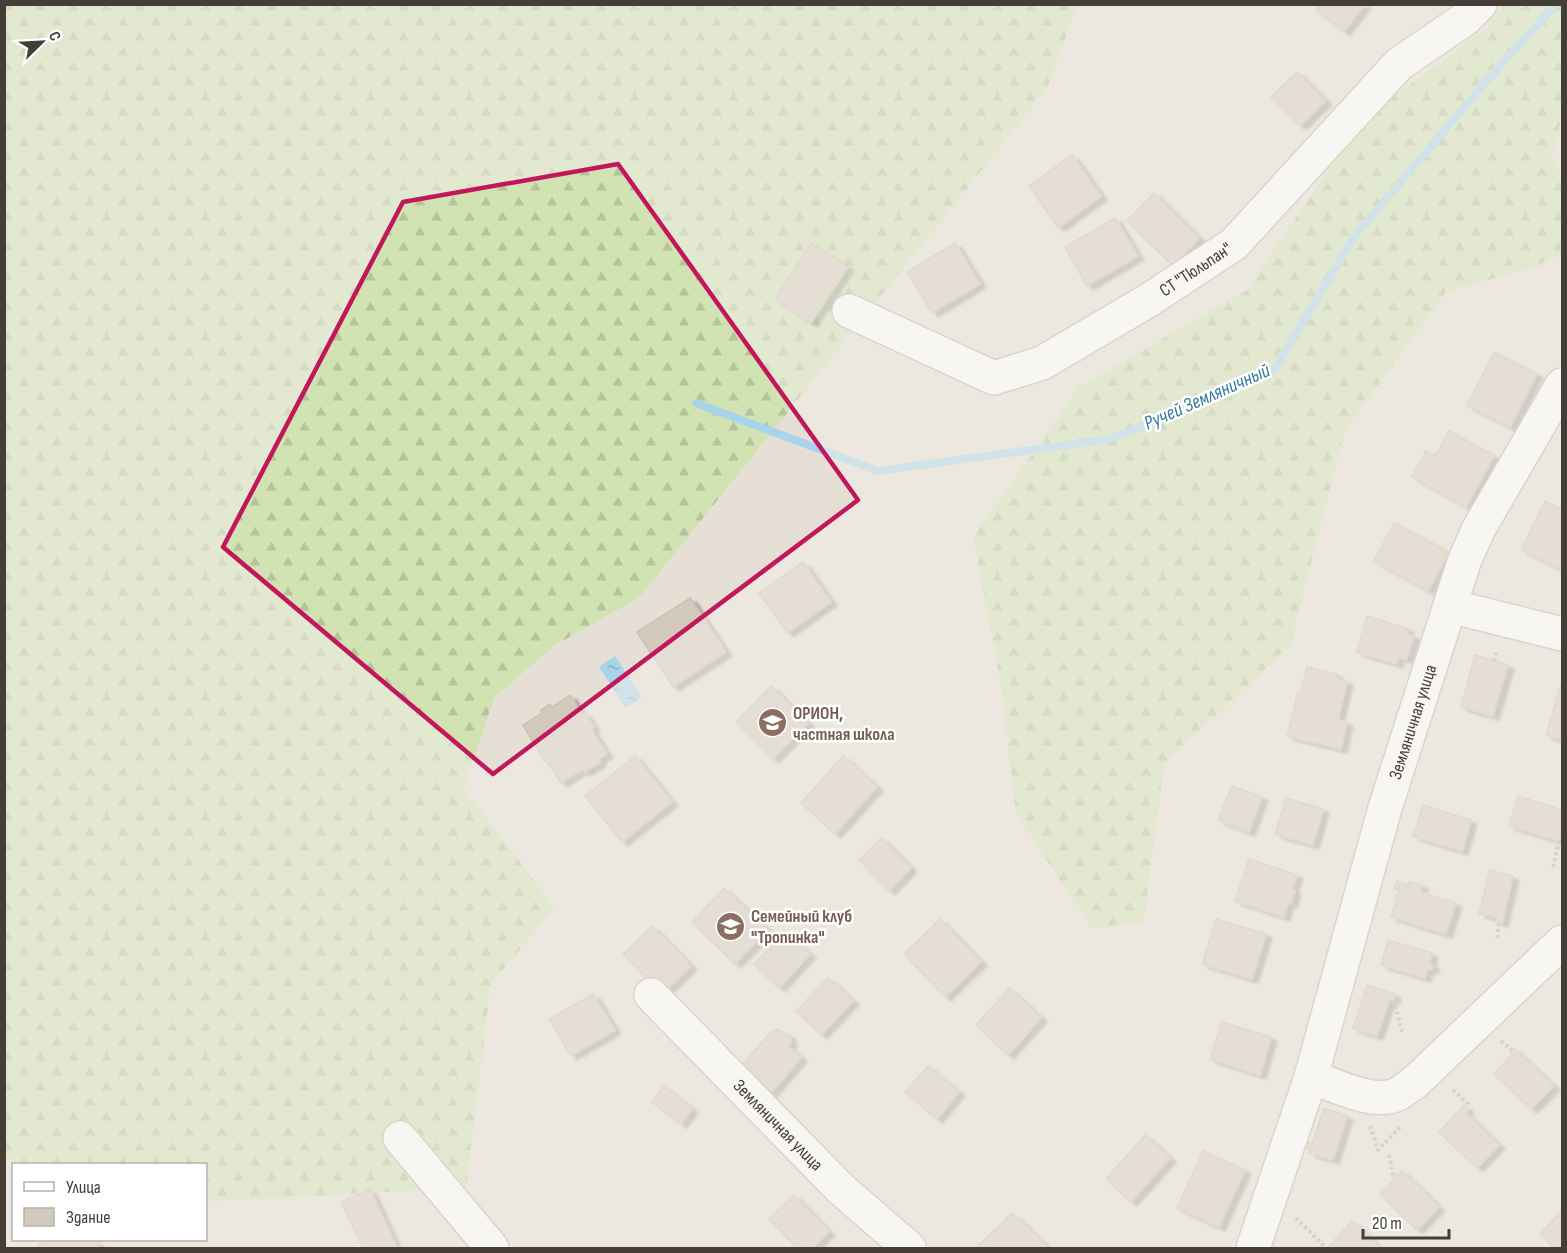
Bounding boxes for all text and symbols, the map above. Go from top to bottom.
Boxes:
north arrow [12,12,72,72]
text: С [44,29,65,44]
street label: СТ "Тюльпан" [1156,238,1236,301]
water label: Ручей Земляничный [1140,358,1274,435]
street label: Земляничная улица [1384,662,1441,782]
place label: ОРИОН, частная школа [793,703,895,745]
school or university icon: ОРИОН, частная школа [756,707,788,739]
place label: Семейный клуб "Тропинка" [751,906,852,948]
school or university icon: Семейный клуб "Тропинка" [714,910,746,942]
street label: Земляничная улица [729,1075,828,1175]
legend [12,1163,207,1241]
text: Улица [66,1177,101,1198]
scale bar [1363,1202,1448,1240]
text: Здание [66,1207,111,1228]
text: 20 m [1372,1213,1402,1234]

